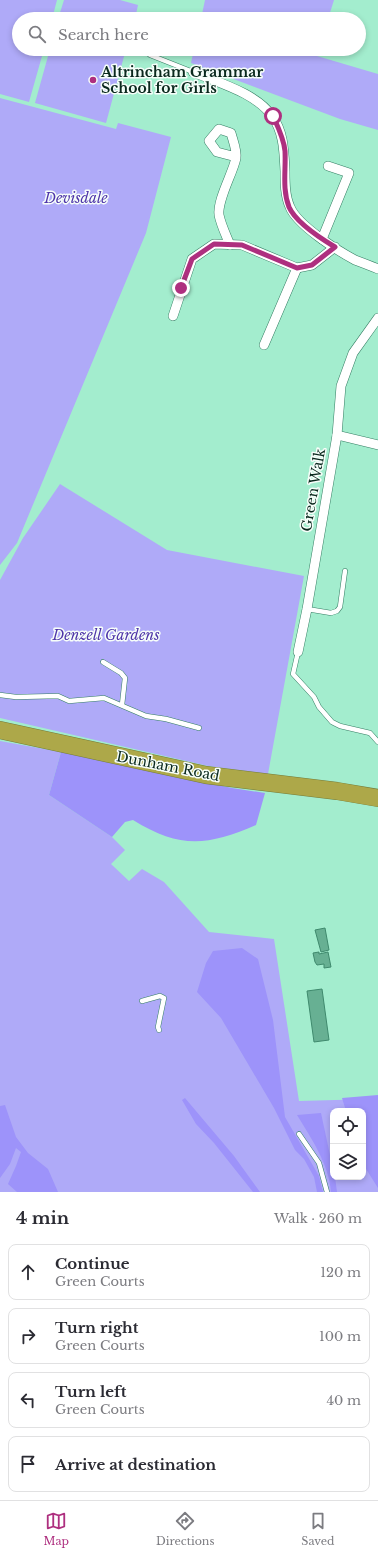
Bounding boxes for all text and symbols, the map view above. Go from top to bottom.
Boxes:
search box [12,12,366,56]
icon: search [26,23,48,45]
text: Search here [58,25,149,44]
place label: Altrincham Grammar School for Girls [100,63,263,97]
marker: Altrincham Grammar School for Girls [88,75,98,85]
route start [264,107,282,125]
park label: Devisdale [43,189,108,207]
route end [172,279,190,297]
street label: Green Walk [297,447,329,533]
park label: Denzell Gardens [52,626,159,644]
street label: Dunham Road [115,747,222,785]
map controls [330,1108,366,1180]
button: locate [330,1108,366,1144]
button: layers [330,1144,366,1180]
text: 4 min [16,1208,69,1229]
text: Walk · 260 m [274,1210,362,1227]
text: Continue [55,1254,130,1273]
icon: ahead [17,1261,39,1283]
text: 120 m [320,1264,361,1281]
text: Green Courts [55,1273,145,1290]
text: Turn right [55,1318,138,1337]
icon: right [17,1325,39,1347]
text: 100 m [319,1328,361,1345]
text: Green Courts [55,1337,145,1354]
text: Turn left [55,1382,126,1401]
icon: left [17,1389,39,1411]
text: 40 m [326,1392,361,1409]
text: Green Courts [55,1401,145,1418]
icon: arrive [17,1453,39,1475]
text: Arrive at destination [55,1455,216,1474]
tab: Map [43,1510,69,1548]
tab: Directions [156,1510,214,1548]
tab: Saved [301,1510,335,1548]

